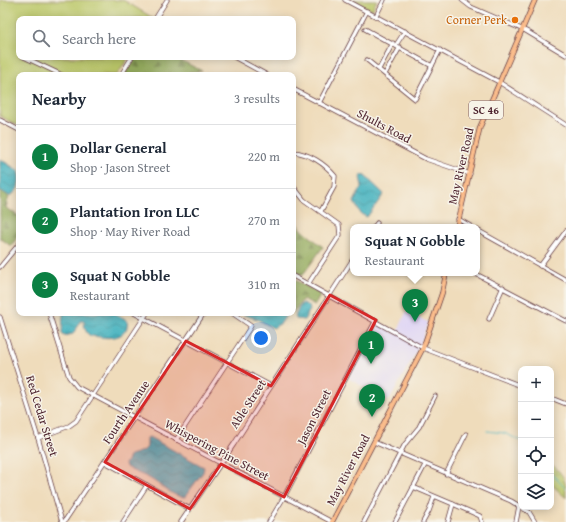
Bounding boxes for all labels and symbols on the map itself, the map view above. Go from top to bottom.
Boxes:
place label: Corner Perk [446,11,508,28]
marker: Corner Perk [510,15,520,25]
road number: SC 46 [469,101,503,119]
street label: Shults Road [354,104,415,147]
street label: May River Road [443,125,478,206]
pin: 3 [402,289,428,322]
your location [251,328,271,348]
pin: 1 [358,331,384,364]
street label: Red Cedar Street [22,373,63,459]
street label: Able Street [225,375,270,432]
street label: Fourth Avenue [98,376,153,447]
pin: 2 [359,384,385,417]
street label: Jason Street [291,385,335,449]
street label: Whispering Pine Street [162,415,273,485]
street label: May River Road [322,431,374,508]

